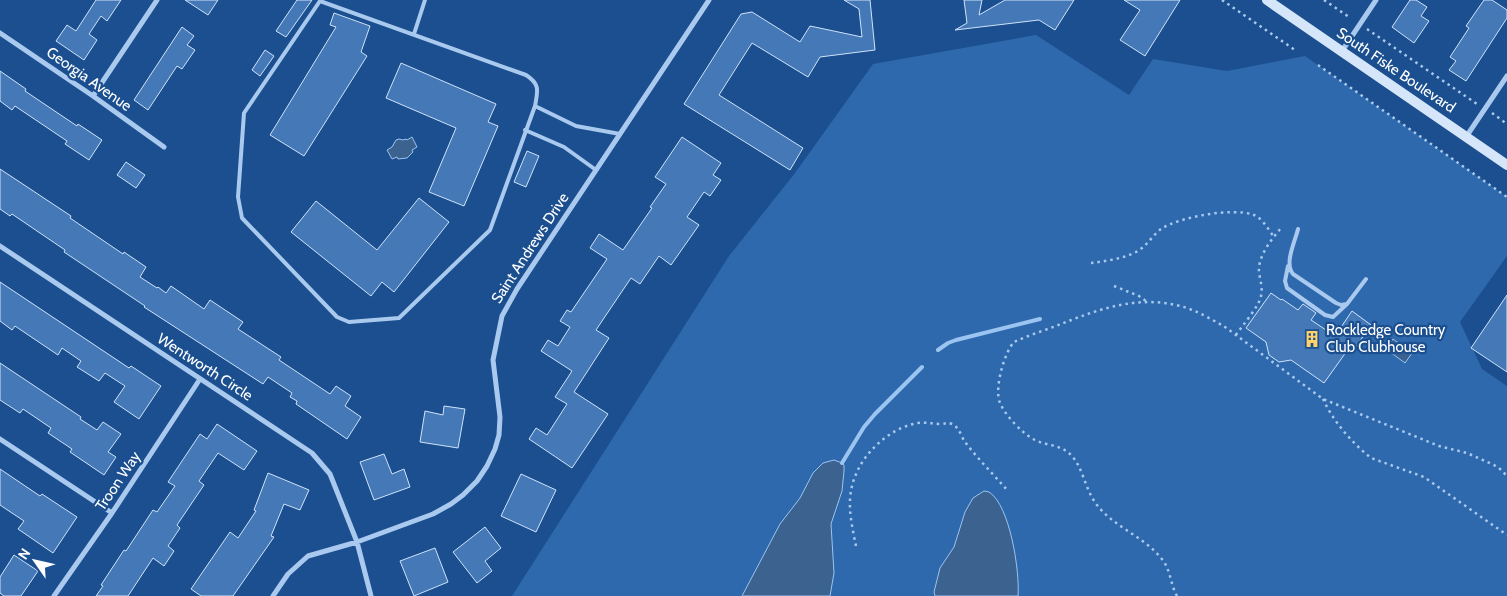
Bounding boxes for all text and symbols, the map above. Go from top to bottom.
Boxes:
street label: South Fiske Boulevard [1333,24,1459,116]
street label: Georgia Avenue [43,43,135,115]
street label: Saint Andrews Drive [488,189,573,307]
place label: Rockledge Country Club Clubhouse [1326,321,1446,356]
street label: Wentworth Circle [154,329,256,405]
building icon: Rockledge Country Club Clubhouse [1302,329,1322,349]
street label: Troon Way [92,448,145,514]
north arrow [10,536,60,586]
text: N [14,545,34,563]

